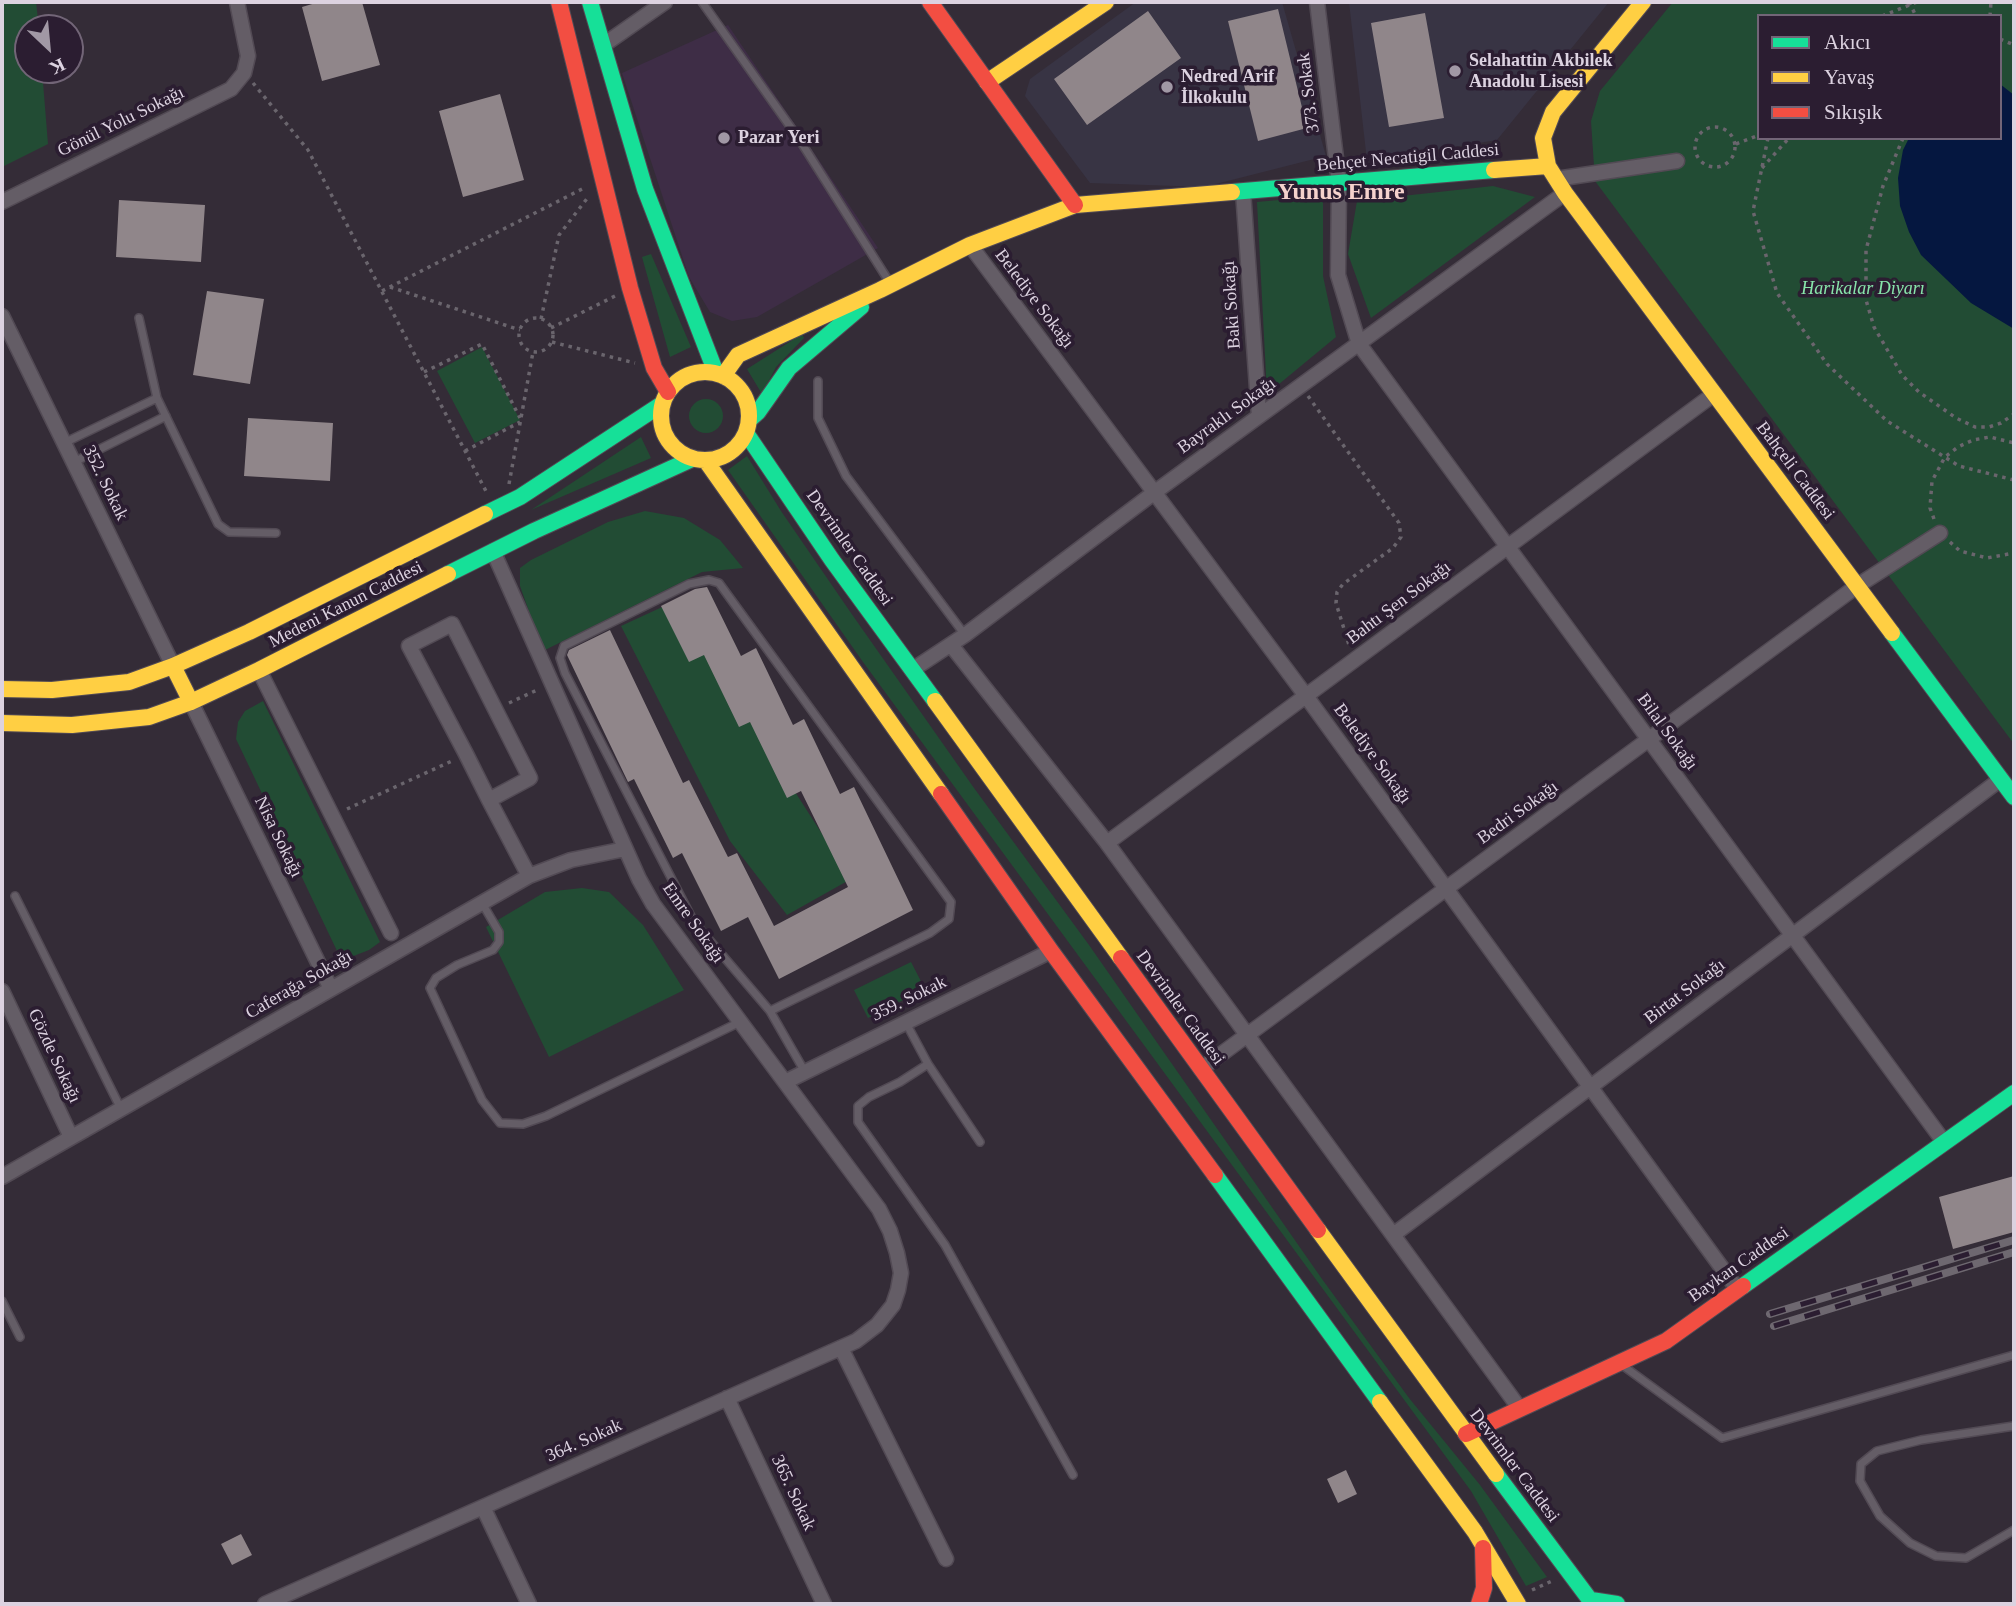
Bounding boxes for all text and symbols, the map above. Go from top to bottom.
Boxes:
north arrow [14,14,84,84]
legend [1757,14,2002,140]
text: Akıcı [1824,30,1871,54]
place label: Selahattin Akbilek Anadolu Lisesi [1469,50,1613,92]
street label: 373. Sokak [1293,51,1325,135]
text: K [46,54,69,79]
marker: Selahattin Akbilek Anadolu Lisesi [1447,63,1463,79]
text: Yavaş [1824,65,1874,89]
place label: Nedred Arif İlkokulu [1181,66,1274,108]
marker: Nedred Arif İlkokulu [1159,79,1175,95]
street label: Gönül Yolu Sokağı [54,82,188,162]
text: Sıkışık [1824,100,1882,124]
place label: Pazar Yeri [738,127,819,149]
marker: Pazar Yeri [716,130,732,146]
street label: Behçet Necatigil Caddesi [1316,139,1500,177]
district label: Yunus Emre [1277,179,1405,207]
street label: Belediye Sokağı [990,245,1078,353]
street label: Baki Sokağı [1218,260,1246,350]
park label: Harikalar Diyarı [1801,278,1925,300]
street label: Bayraklı Sokağı [1174,373,1280,459]
street label: Bahçeli Caddesi [1751,418,1839,524]
street label: 352. Sokak [78,442,132,524]
street label: Devrimler Caddesi [801,486,897,610]
street label: Medeni Kanun Caddesi [265,557,427,653]
street label: Bahtı Şen Sokağı [1343,557,1455,649]
street label: Bilal Sokağı [1632,689,1702,775]
street label: Belediye Sokağı [1328,700,1416,808]
street label: Bedri Sokağı [1473,776,1563,850]
street label: Nisa Sokağı [249,793,307,881]
street label: Emre Sokağı [657,879,729,967]
street label: Caferağa Sokağı [242,946,356,1024]
street label: Devrimler Caddesi [1131,946,1229,1070]
street label: Birtat Sokağı [1640,955,1730,1029]
street label: 359. Sokak [868,972,950,1026]
street label: Gözde Sokağı [23,1005,85,1107]
street label: Baykan Caddesi [1685,1222,1793,1308]
street label: Devrimler Caddesi [1464,1405,1564,1527]
street label: 364. Sokak [543,1415,625,1467]
street label: 365. Sokak [766,1452,820,1534]

